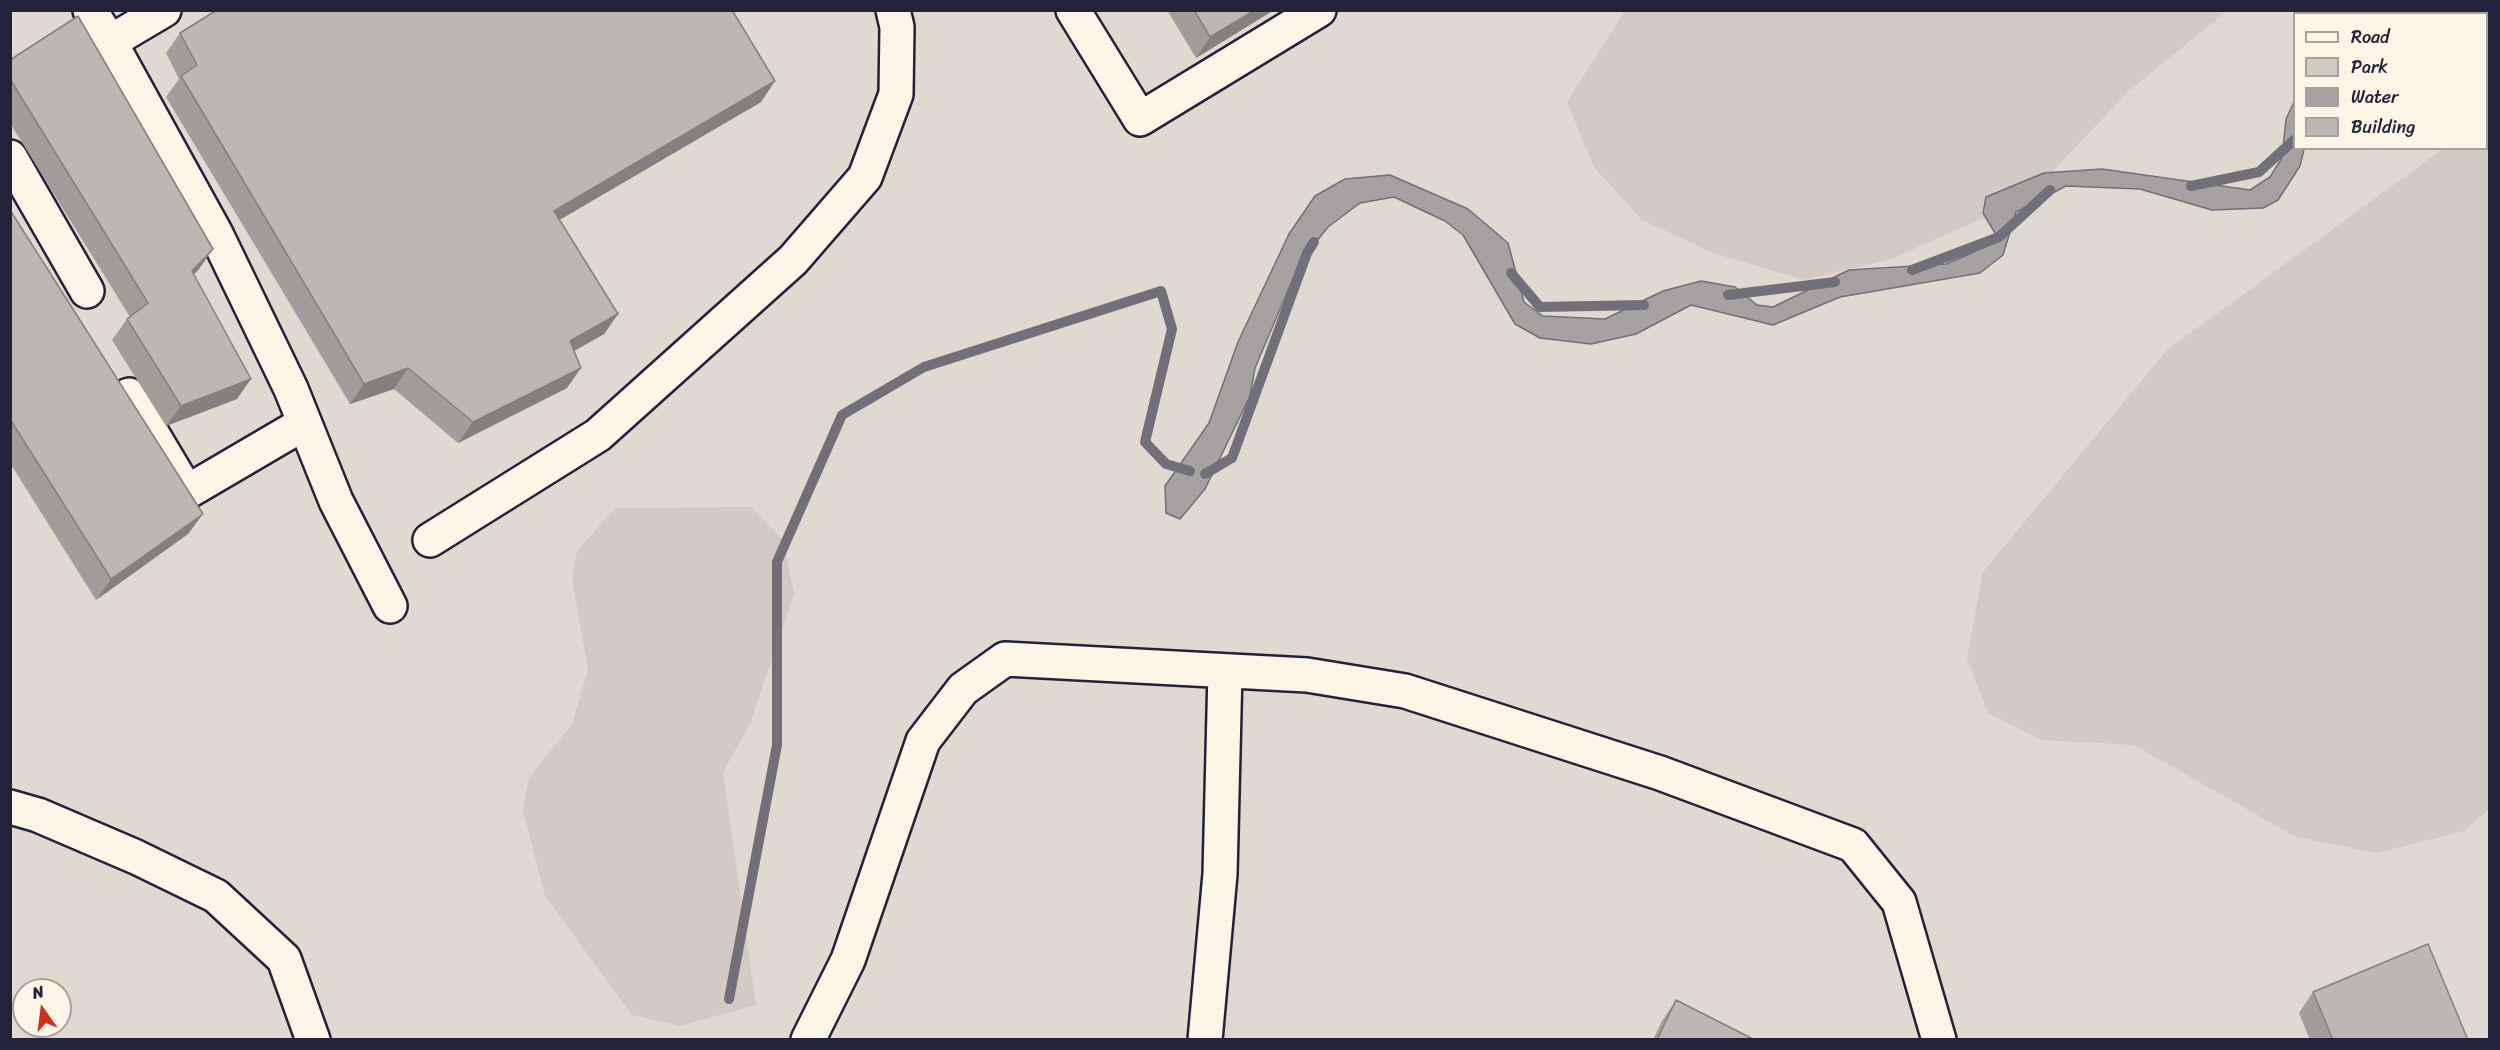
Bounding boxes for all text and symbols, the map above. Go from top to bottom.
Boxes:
legend [2293,12,2488,150]
text: Road [2351,21,2390,53]
text: Park [2351,51,2388,83]
text: Water [2351,81,2398,113]
text: Building [2351,111,2415,143]
text: N [29,977,47,1007]
north arrow [12,978,72,1038]

